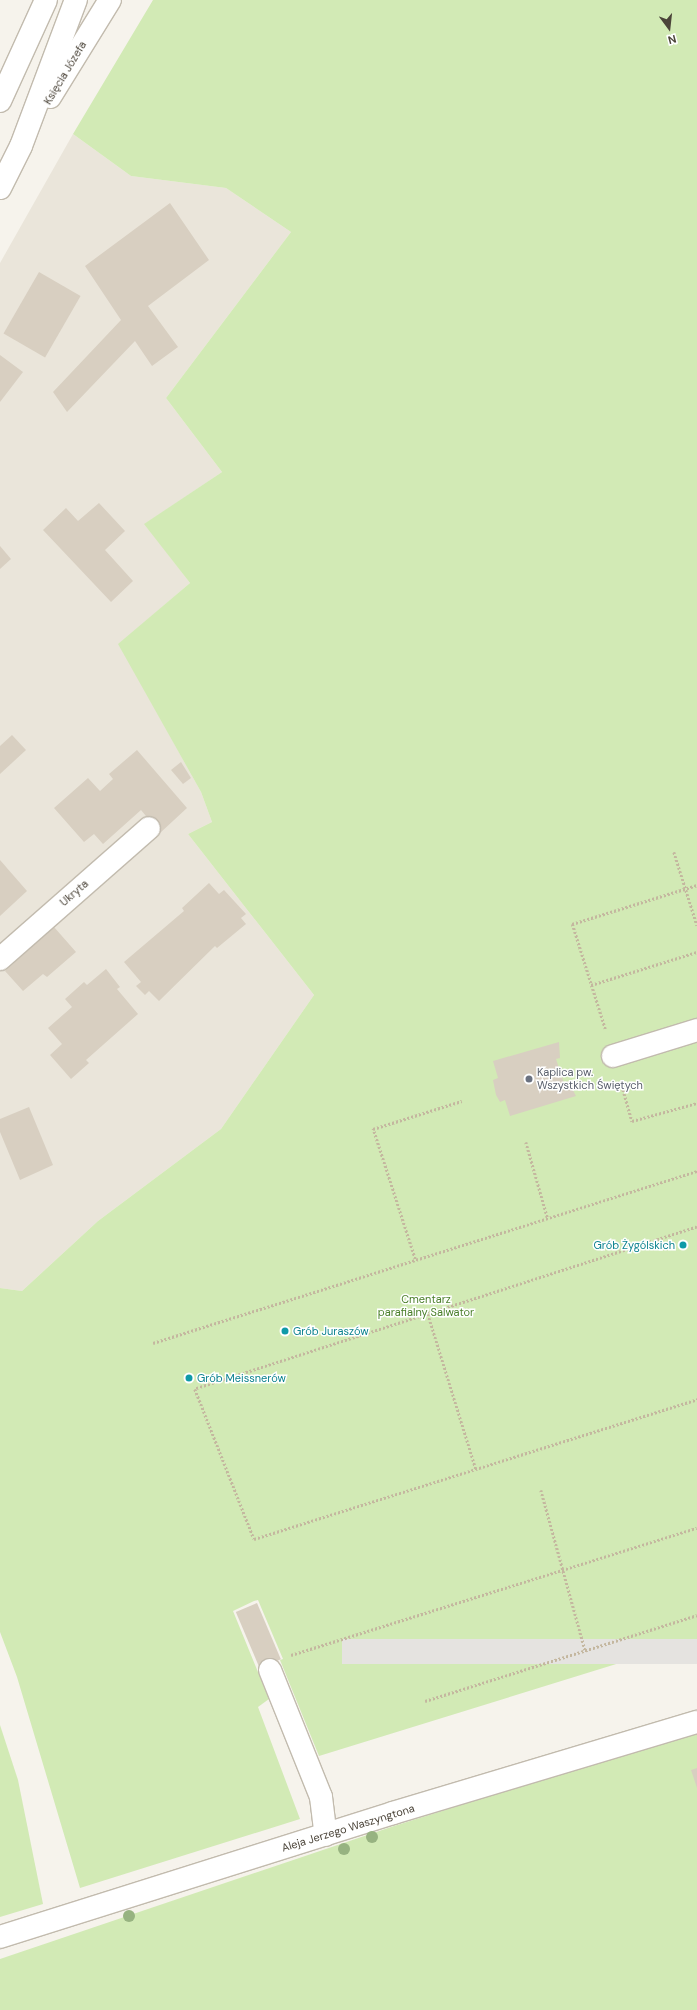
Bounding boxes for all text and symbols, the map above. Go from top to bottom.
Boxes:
north arrow [649,8,689,48]
text: N [666,32,678,47]
street label: Księcia Józefa [41,39,89,107]
street label: Ukryta [57,877,91,909]
place label: Kaplica pw. Wszystkich Świętych [537,1066,643,1092]
marker: Kaplica pw. Wszystkich Świętych [524,1074,534,1084]
place label: Grób Żygólskich [594,1238,675,1252]
marker: Grób Żygólskich [678,1240,688,1250]
park label: Cmentarz parafialny Salwator [378,1293,474,1319]
place label: Grób Juraszów [293,1324,369,1338]
marker: Grób Juraszów [280,1326,290,1336]
place label: Grób Meissnerów [197,1371,286,1385]
marker: Grób Meissnerów [184,1373,194,1383]
street label: Aleja Jerzego Waszyngtona [280,1801,416,1855]

